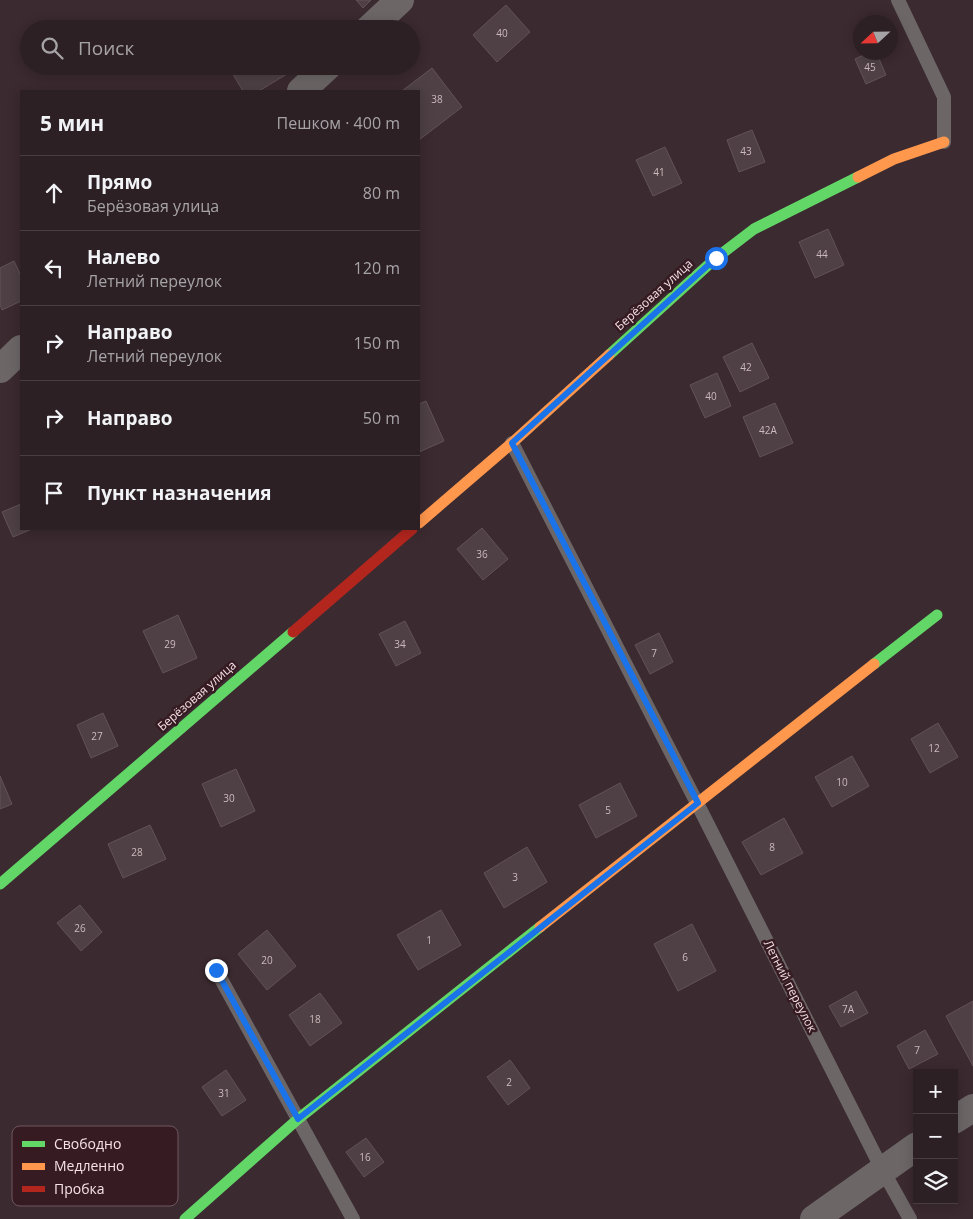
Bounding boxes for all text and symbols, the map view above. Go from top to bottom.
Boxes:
north arrow [853,15,898,60]
search box [20,20,420,75]
house number: 40 [496,26,508,40]
icon: search [38,34,66,62]
text: Поиск [78,35,134,61]
house number: 45 [864,60,876,74]
house number: 38 [431,92,443,106]
text: 5 мин [40,109,104,137]
text: Пешком · 400 m [277,112,400,134]
house number: 43 [740,144,752,158]
house number: 41 [653,165,665,179]
text: Прямо [87,169,152,195]
icon: ahead [40,179,68,207]
text: 80 m [363,182,400,204]
text: Берёзовая улица [87,195,219,217]
text: Налево [87,244,160,270]
route start [705,247,728,270]
house number: 44 [816,247,828,261]
icon: left [40,254,68,282]
street label: Берёзовая улица [611,255,696,334]
text: 120 m [354,257,400,279]
text: Летний переулок [87,270,222,292]
text: Направо [87,319,173,345]
icon: right [40,329,68,357]
text: 150 m [354,332,400,354]
text: Летний переулок [87,345,222,367]
house number: 42 [740,360,752,374]
house number: 40 [705,389,717,403]
icon: right [40,404,68,432]
text: Направо [87,405,173,431]
text: 50 m [363,407,400,429]
house number: 42А [759,423,778,437]
icon: arrive [40,479,68,507]
text: Пункт назначения [87,480,272,506]
house number: 36 [476,547,488,561]
house number: 29 [164,637,176,651]
house number: 34 [394,637,406,651]
house number: 7 [651,646,657,660]
street label: Берёзовая улица [154,657,240,735]
house number: 27 [91,729,103,743]
house number: 12 [928,741,940,755]
house number: 10 [836,775,848,789]
house number: 30 [223,791,235,805]
house number: 5 [605,803,611,817]
house number: 8 [769,840,775,854]
house number: 28 [131,845,143,859]
house number: 3 [512,870,518,884]
house number: 26 [74,921,86,935]
house number: 1 [426,933,432,947]
street label: Летний переулок [760,937,821,1035]
house number: 6 [682,950,688,964]
house number: 20 [261,953,273,967]
route end [205,959,228,982]
house number: 7А [842,1002,855,1016]
house number: 18 [309,1012,321,1026]
house number: 7 [914,1043,920,1057]
map controls [913,1069,958,1204]
button: + [913,1069,958,1114]
house number: 2 [506,1075,512,1089]
house number: 31 [218,1086,230,1100]
button: − [913,1114,958,1159]
legend [12,1126,178,1206]
text: Свободно [54,1134,121,1153]
house number: 16 [359,1150,371,1164]
text: Медленно [54,1156,125,1175]
button: layers [913,1159,958,1204]
text: Пробка [54,1179,105,1198]

